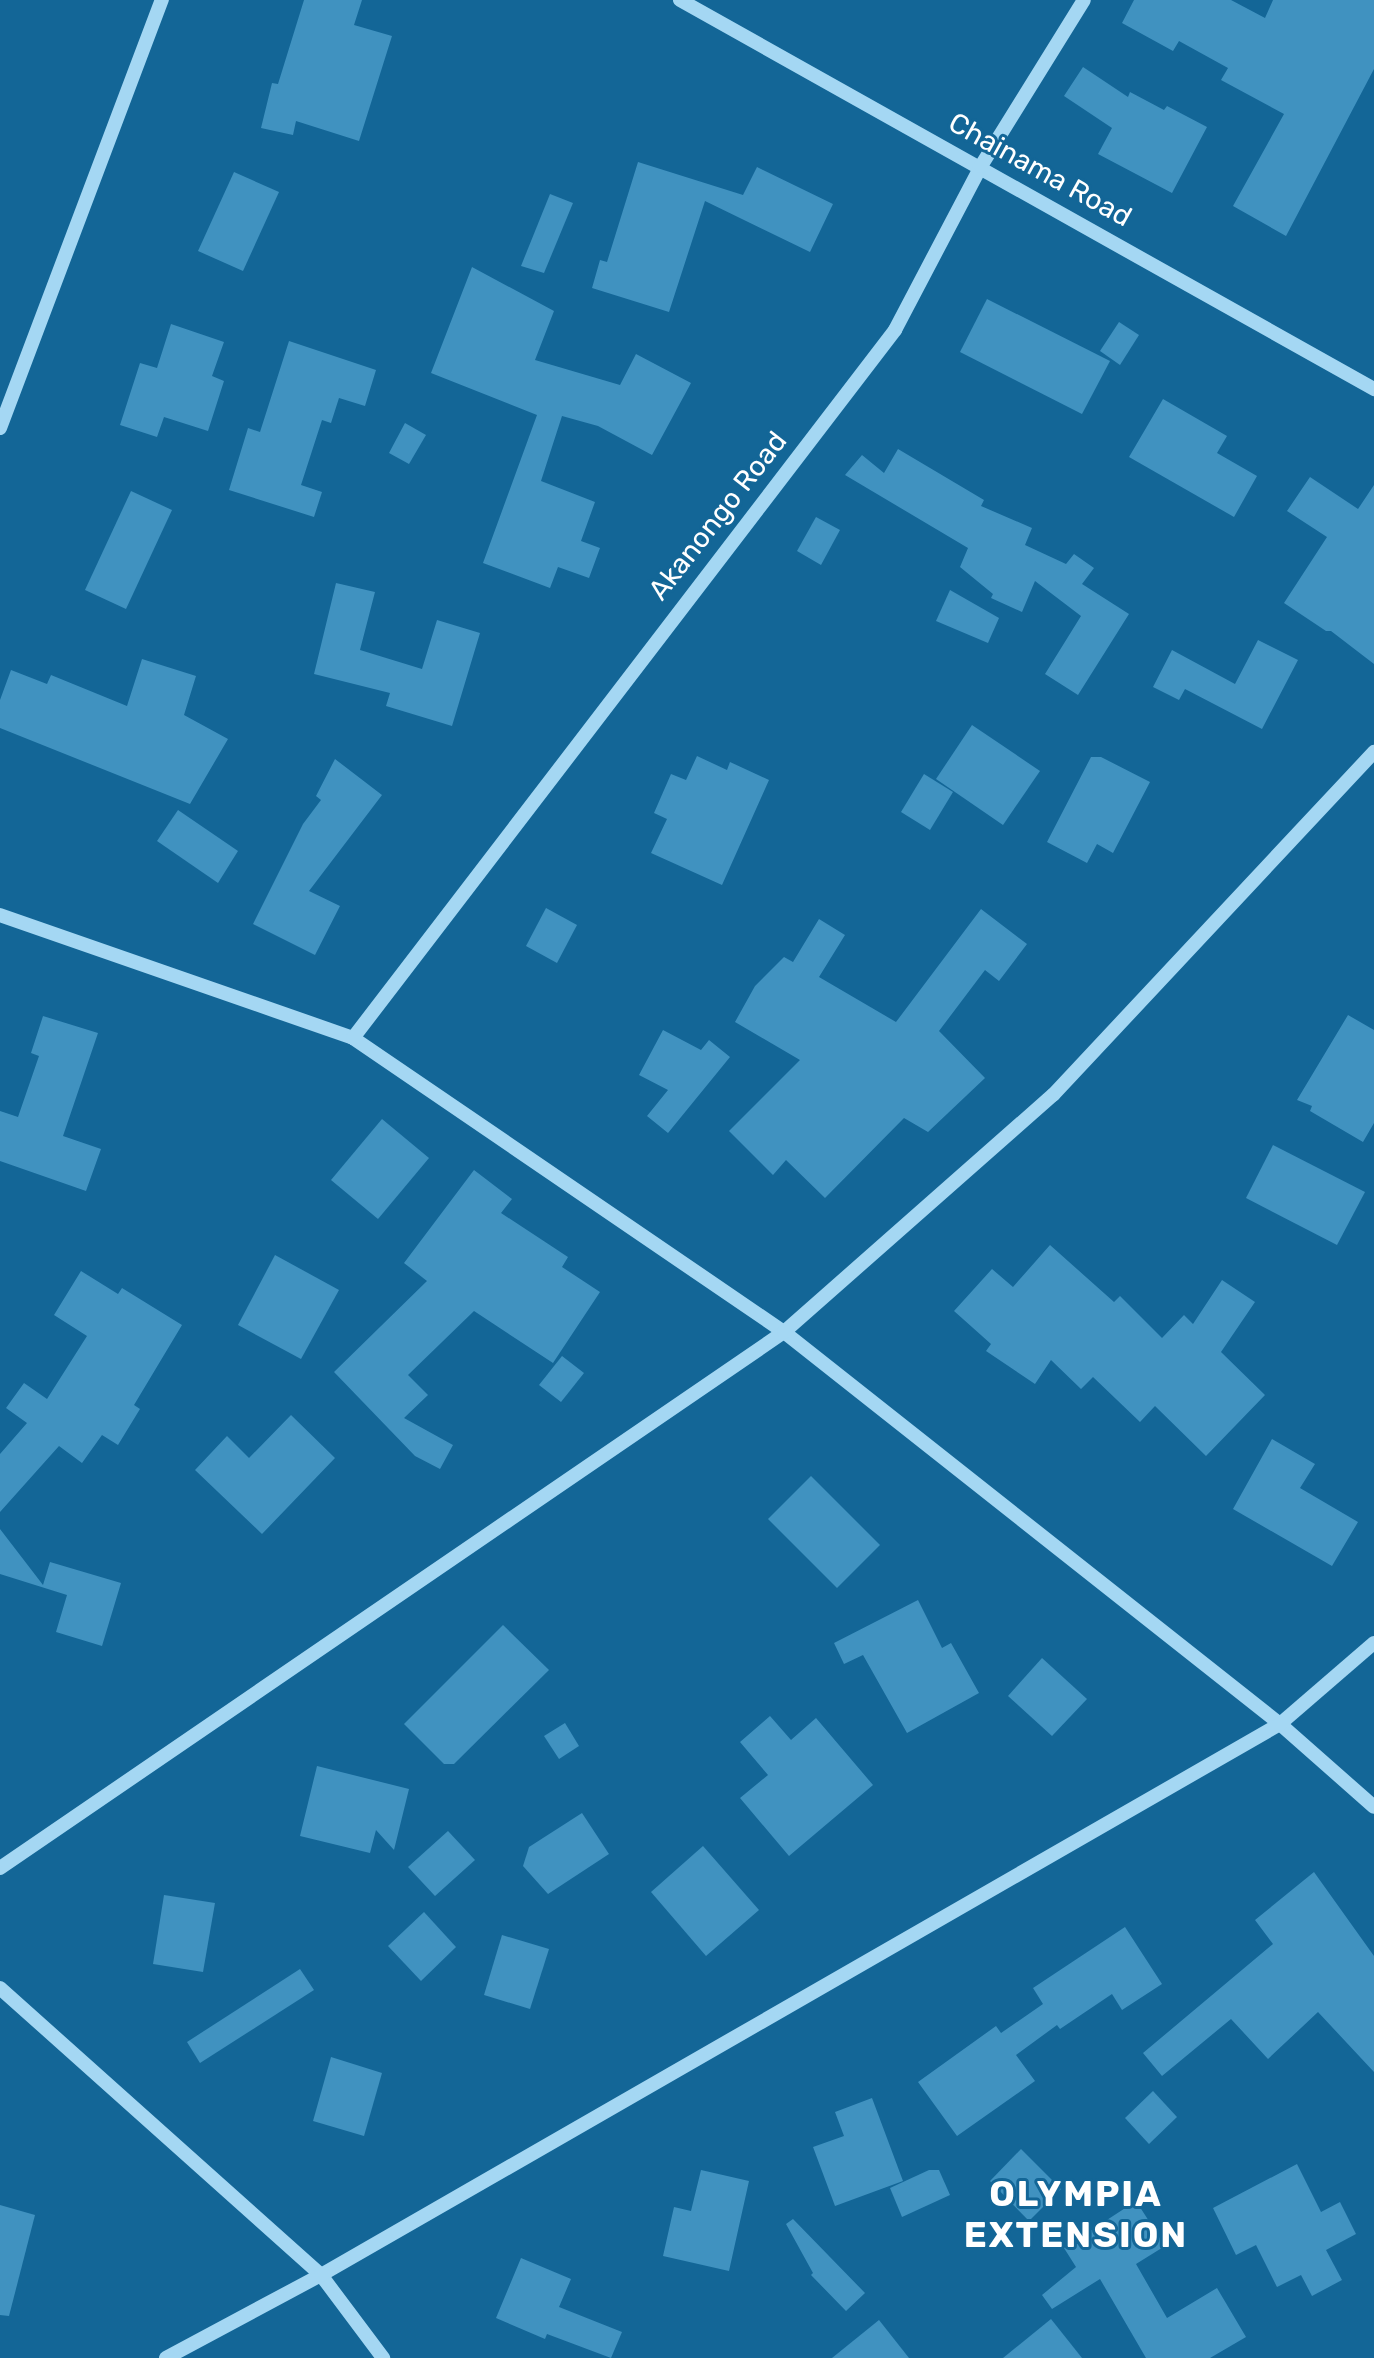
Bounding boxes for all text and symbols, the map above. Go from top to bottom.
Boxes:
street label: Chainama Road [943,106,1137,234]
street label: Akanongo Road [642,425,794,607]
district label: OLYMPIA EXTENSION [964,2171,1188,2256]

